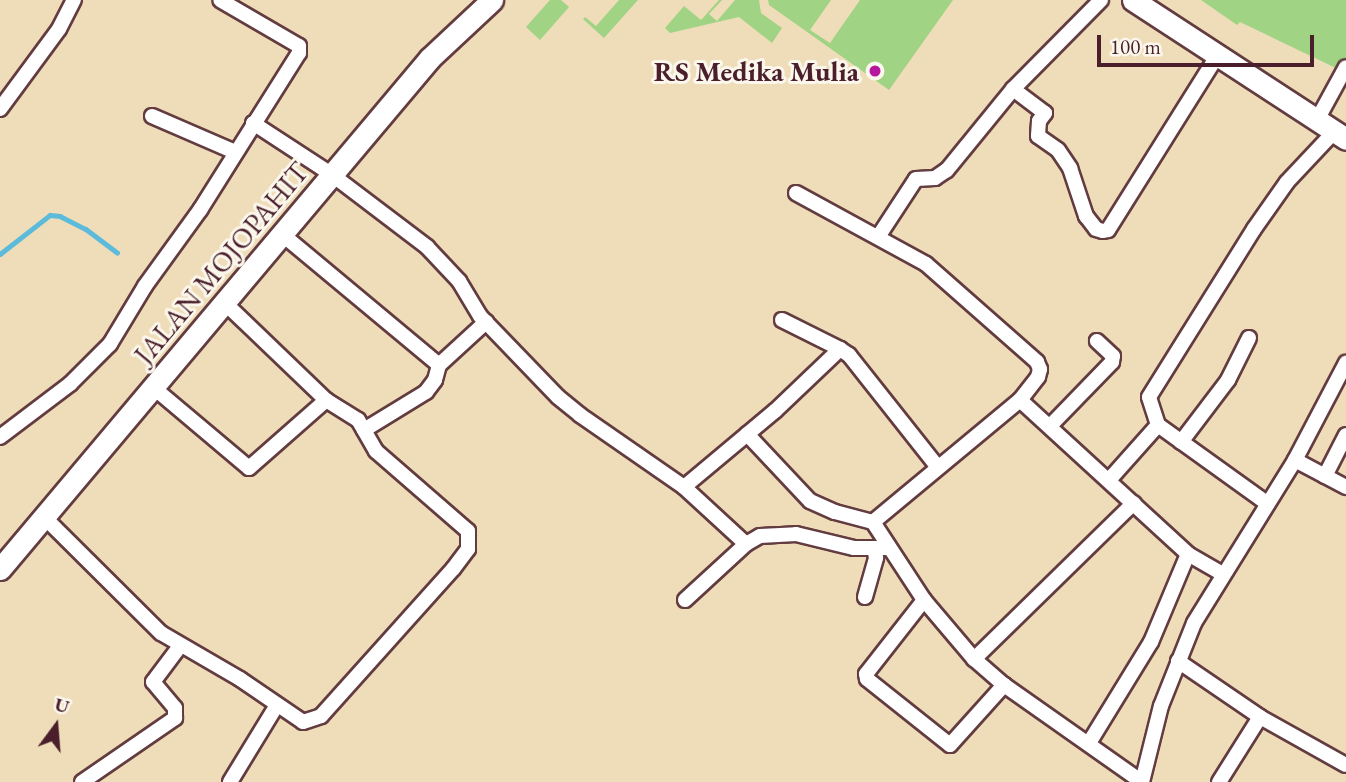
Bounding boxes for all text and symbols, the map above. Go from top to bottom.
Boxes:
scale bar [1101,21,1318,65]
text: 100 m [1110,33,1161,60]
place label: RS Medika Mulia [654,54,859,88]
marker: RS Medika Mulia [865,61,885,81]
street label: JALAN MOJOPAHIT [127,155,315,371]
north arrow [21,691,91,761]
text: U [52,691,72,719]

